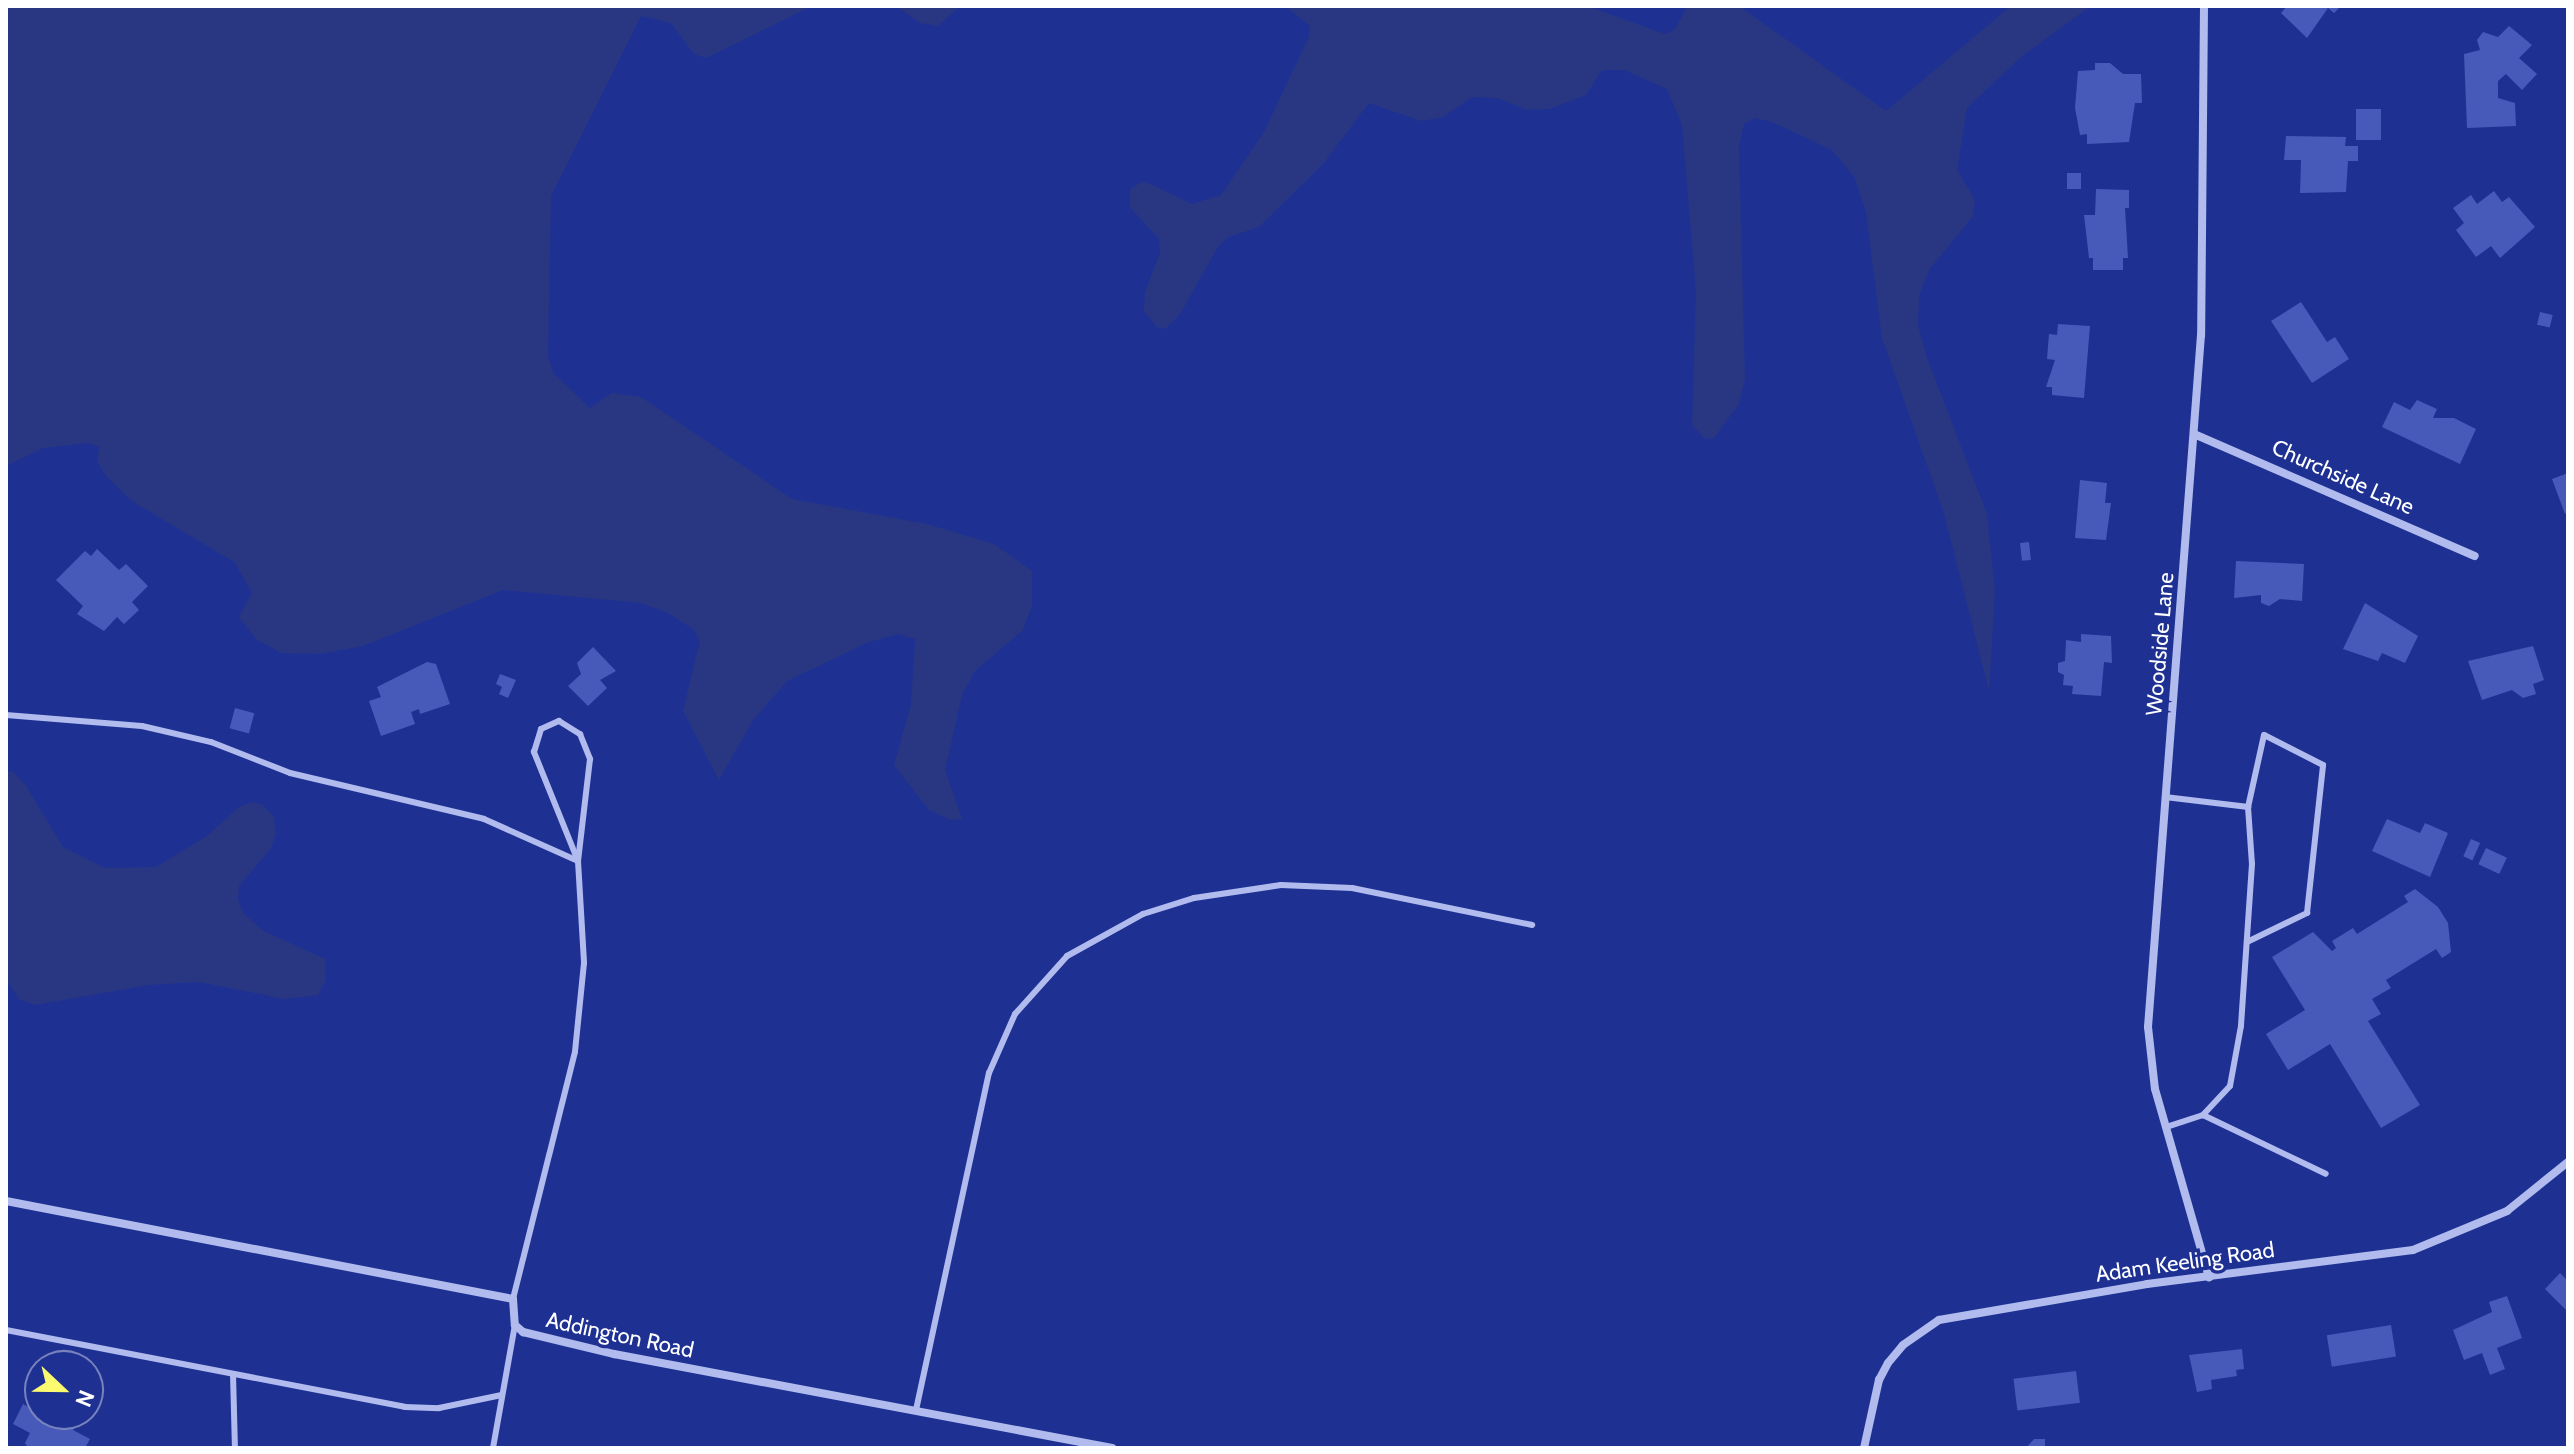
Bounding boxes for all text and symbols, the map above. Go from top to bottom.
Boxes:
street label: Churchside Lane [2268,434,2418,520]
street label: Woodside Lane [2141,571,2179,717]
street label: Adam Keeling Road [2094,1236,2276,1288]
street label: Addington Road [544,1306,696,1364]
north arrow [24,1350,104,1430]
text: N [69,1386,100,1411]

